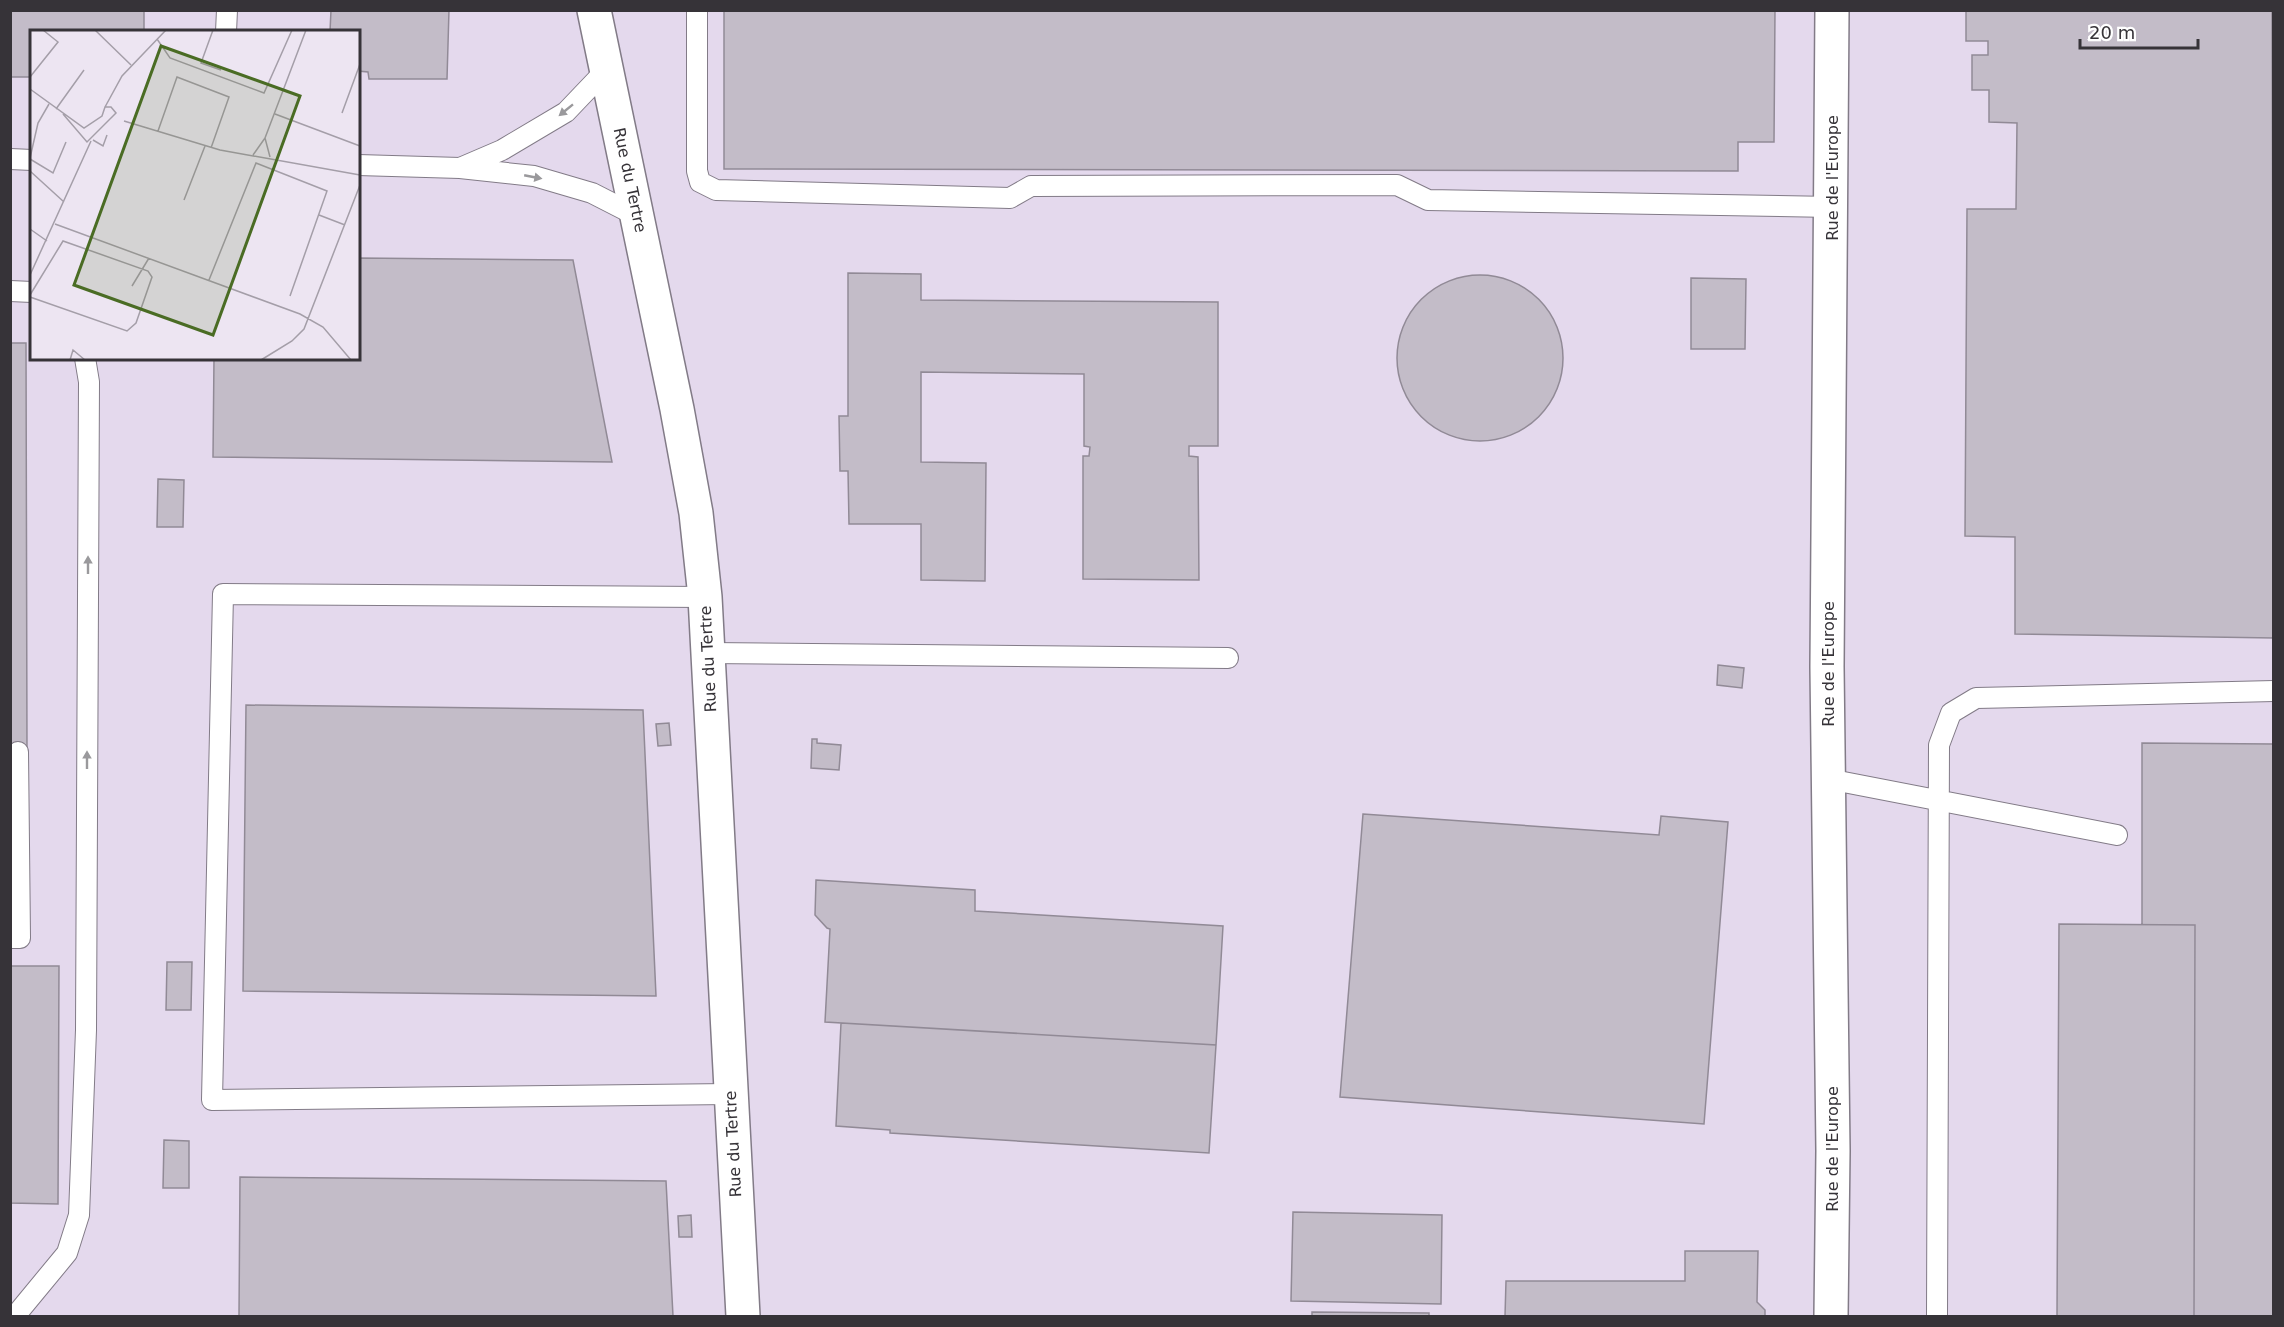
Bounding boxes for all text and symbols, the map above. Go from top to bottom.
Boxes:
scale bar [2080,12,2198,50]
text: 20 m [2089,22,2135,43]
inset map [30,30,360,360]
one-way arrow [558,104,574,117]
street label: Rue de l'Europe [1823,115,1842,241]
street label: Rue du Tertre [610,126,650,234]
one-way arrow [524,173,543,182]
one-way arrow [83,555,93,574]
street label: Rue de l'Europe [1819,601,1838,727]
street label: Rue du Tertre [696,605,720,713]
one-way arrow [82,750,92,769]
street label: Rue de l'Europe [1823,1086,1842,1212]
street label: Rue du Tertre [721,1090,745,1198]

